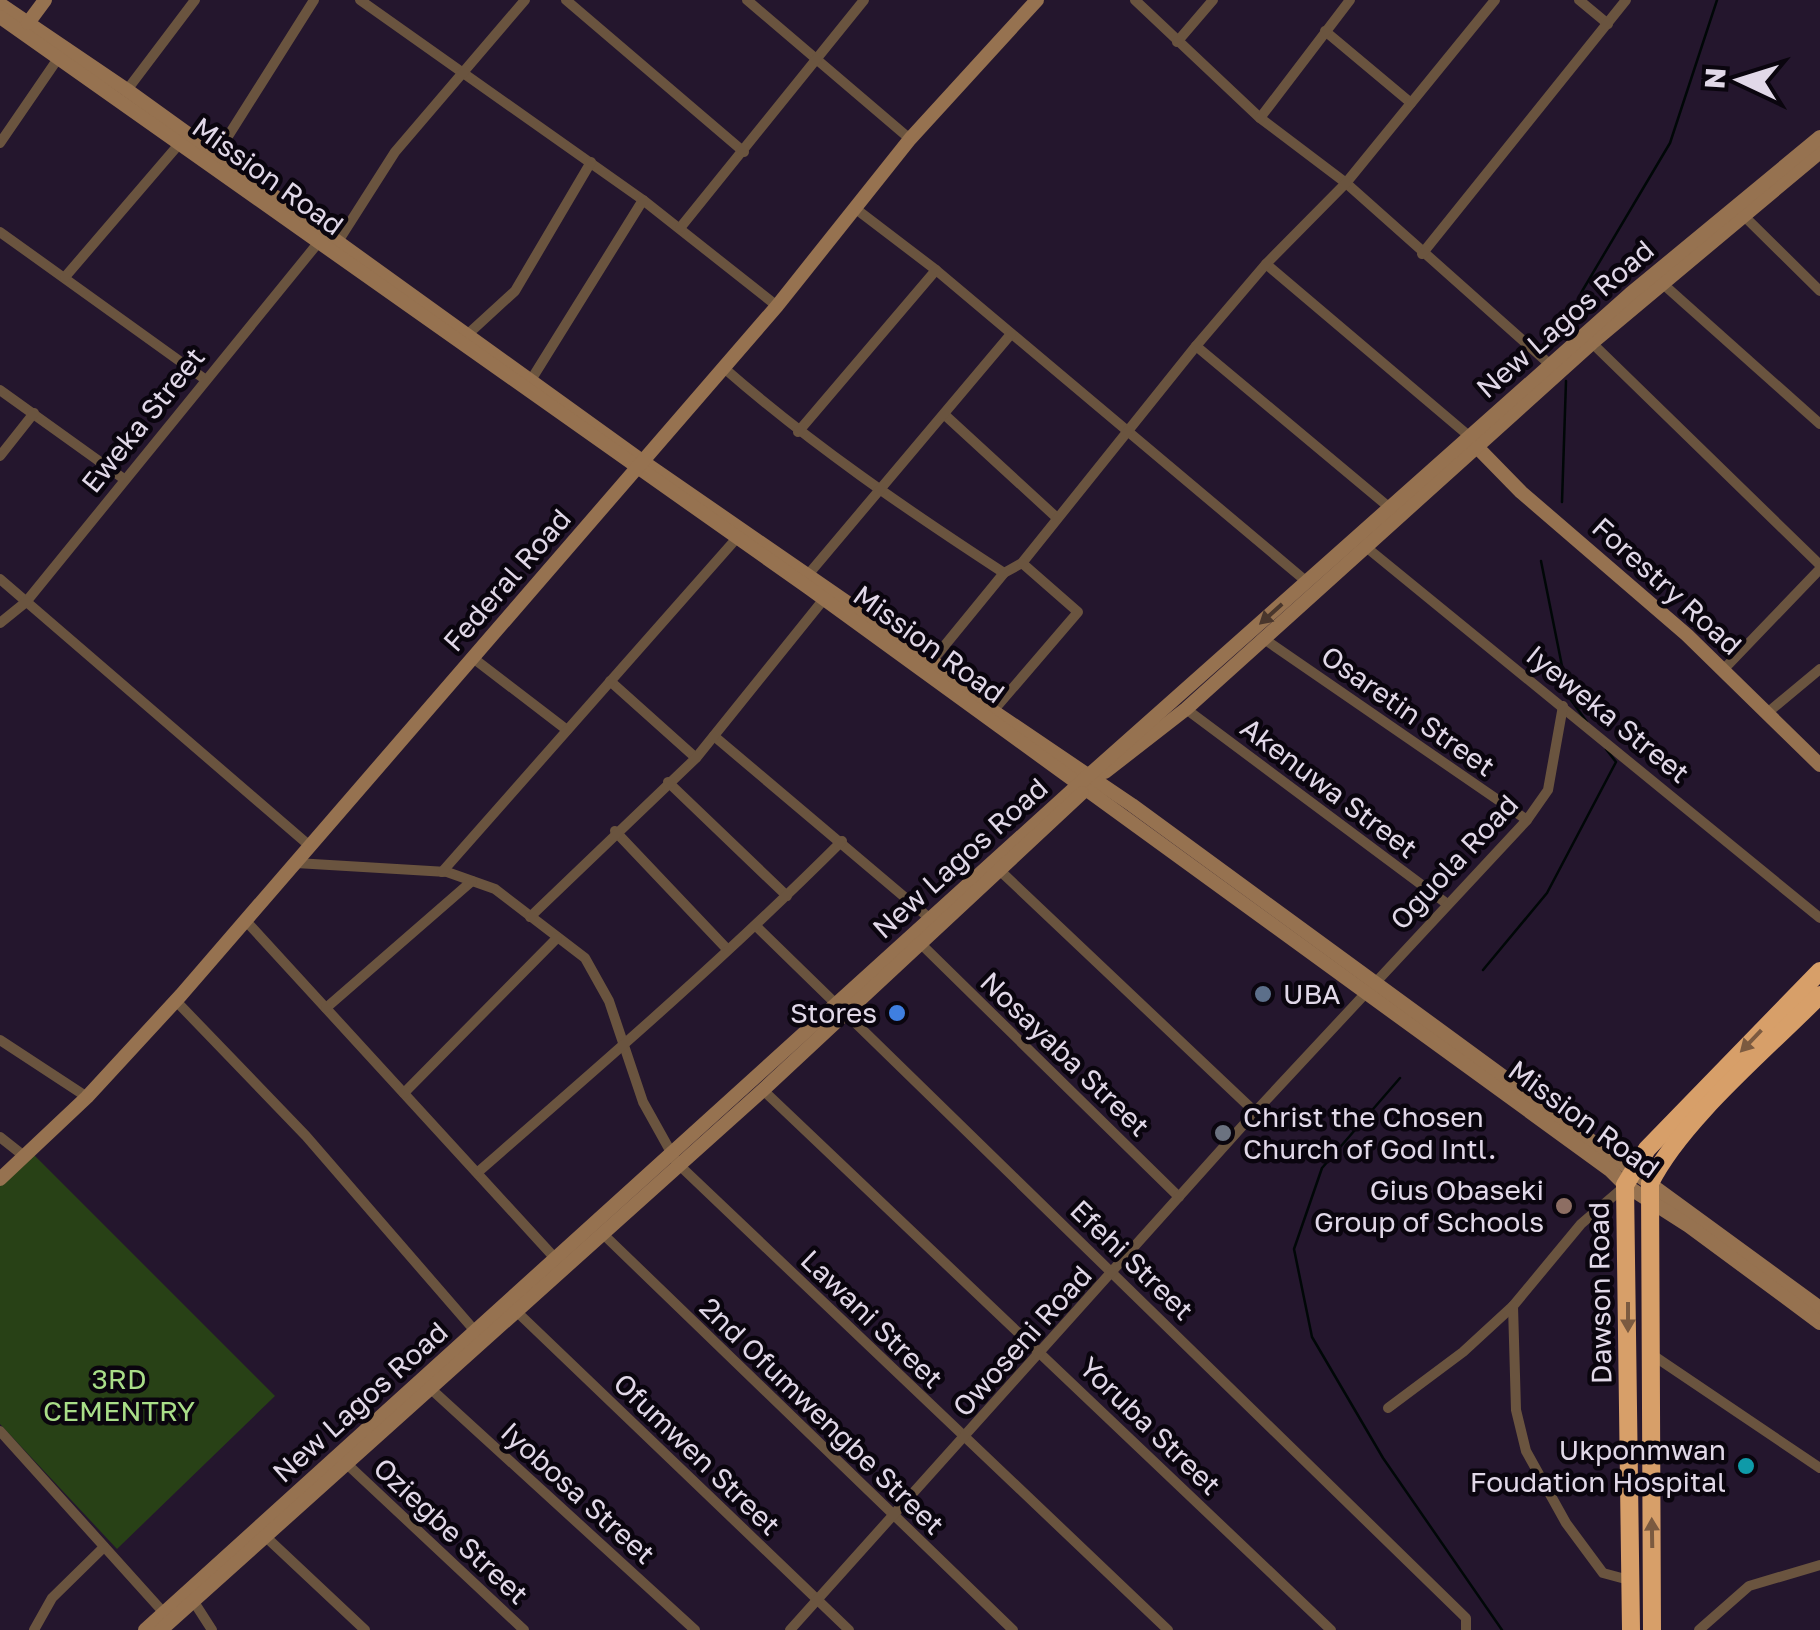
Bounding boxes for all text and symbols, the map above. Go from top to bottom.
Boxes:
north arrow [1690,30,1790,130]
text: N [1697,66,1732,90]
street label: Mission Road [186,110,350,241]
street label: New Lagos Road [1470,233,1660,404]
street label: Eweka Street [74,341,211,499]
street label: Federal Road [436,502,577,657]
street label: Forestry Road [1586,510,1749,661]
street label: Mission Road [847,578,1011,709]
one-way arrow [1259,602,1284,624]
street label: Iyeweka Street [1520,638,1696,789]
street label: Osaretin Street [1315,639,1501,783]
street label: Akenuwa Street [1235,711,1424,865]
street label: New Lagos Road [866,771,1054,945]
street label: Oguola Road [1383,787,1524,936]
street label: Nosayaba Street [974,965,1157,1143]
place label: UBA [1283,977,1341,1010]
marker: UBA [1252,983,1274,1005]
place label: Stores [790,996,877,1029]
marker: Stores [886,1002,908,1024]
one-way arrow [1740,1028,1764,1052]
street label: Mission Road [1502,1053,1666,1184]
place label: Christ the Chosen Church of God Intl. [1243,1100,1497,1165]
marker: Christ the Chosen Church of God Intl. [1212,1122,1234,1144]
place label: Gius Obaseki Group of Schools [1314,1173,1544,1238]
street label: Efehi Street [1064,1193,1201,1326]
marker: Gius Obaseki Group of Schools [1553,1195,1575,1217]
street label: Dawson Road [1581,1202,1618,1384]
street label: Lawani Street [795,1243,950,1395]
street label: Owoseni Road [945,1259,1098,1423]
street label: 2nd Ofumwengbe Street [693,1290,951,1541]
one-way arrow [1620,1302,1636,1334]
street label: New Lagos Road [266,1315,454,1489]
street label: Yoruba Street [1073,1350,1228,1501]
park label: 3RD CEMENTRY [43,1362,195,1427]
street label: Ofumwen Street [607,1366,787,1541]
street label: Iyobosa Street [495,1415,662,1570]
place label: Ukponmwan Foudation Hospital [1470,1433,1726,1498]
street label: Oziegbe Street [367,1451,535,1611]
marker: Ukponmwan Foudation Hospital [1735,1455,1757,1477]
one-way arrow [1644,1516,1660,1548]

